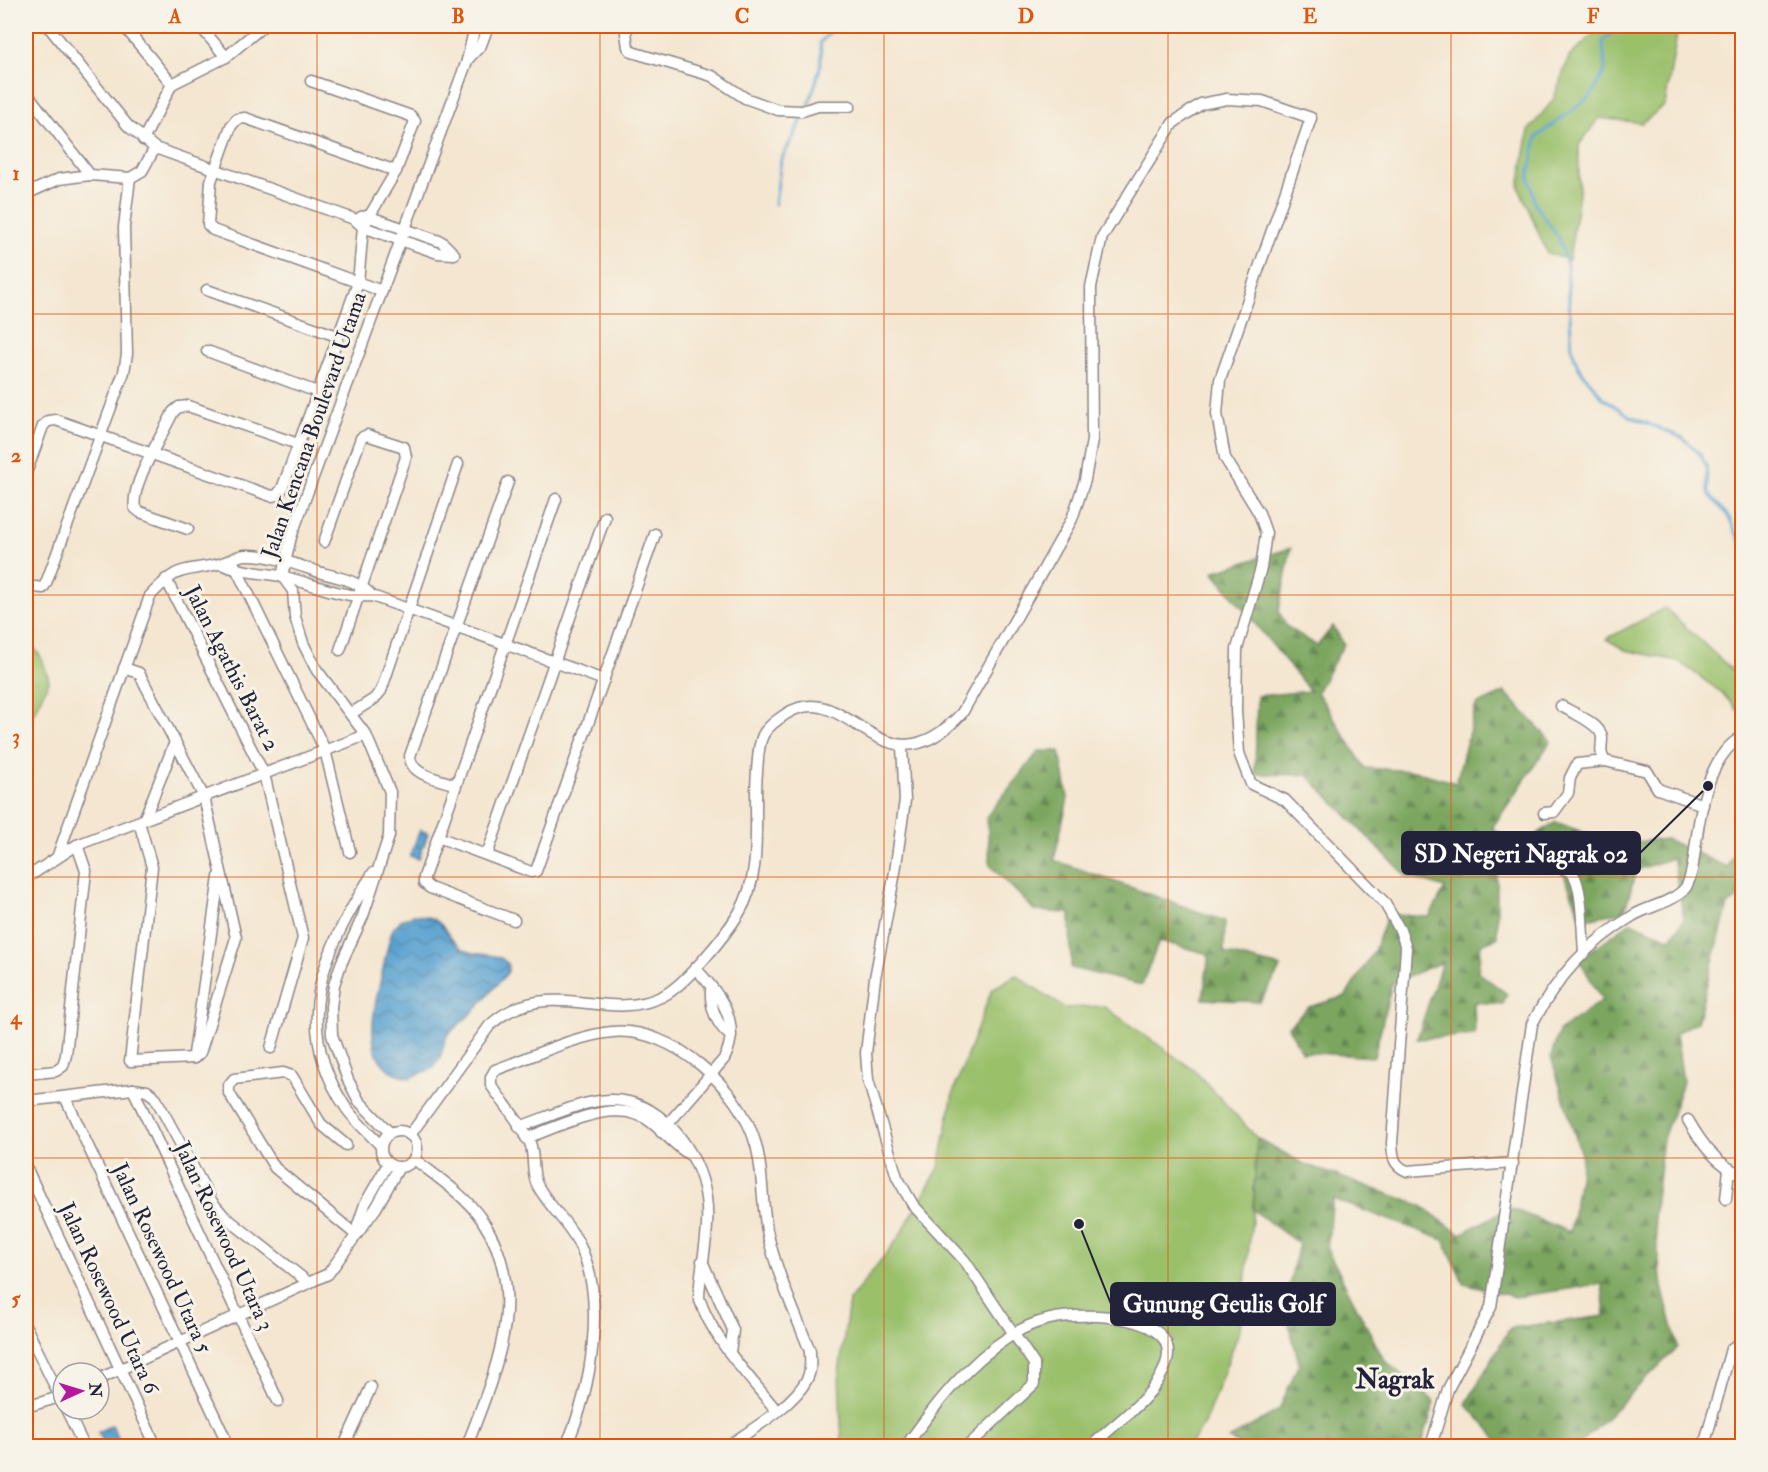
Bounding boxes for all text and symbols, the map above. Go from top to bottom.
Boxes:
text: A [168,4,182,29]
text: B [451,4,465,29]
text: C [735,4,749,29]
text: D [1018,4,1034,29]
text: E [1303,4,1318,29]
text: F [1587,4,1600,29]
text: 1 [12,161,20,186]
street label: Jalan Kencana Boulevard Utama [255,287,373,563]
text: 2 [11,443,21,468]
street label: Jalan Agathis Barat 2 [178,580,286,756]
text: 3 [12,724,20,749]
callout: SD Negeri Nagrak 02 [1402,832,1640,874]
text: SD Negeri Nagrak 02 [1414,839,1628,870]
text: 4 [10,1005,23,1030]
street label: Jalan Rosewood Utara 3 [167,1136,280,1335]
street label: Jalan Rosewood Utara 5 [105,1157,219,1358]
street label: Jalan Rosewood Utara 6 [52,1197,166,1400]
callout: Gunung Geulis Golf [1111,1283,1335,1325]
text: 5 [12,1286,22,1311]
text: Gunung Geulis Golf [1123,1289,1327,1320]
north arrow [51,1361,111,1421]
district label: Nagrak [1355,1364,1435,1397]
text: N [84,1381,105,1399]

